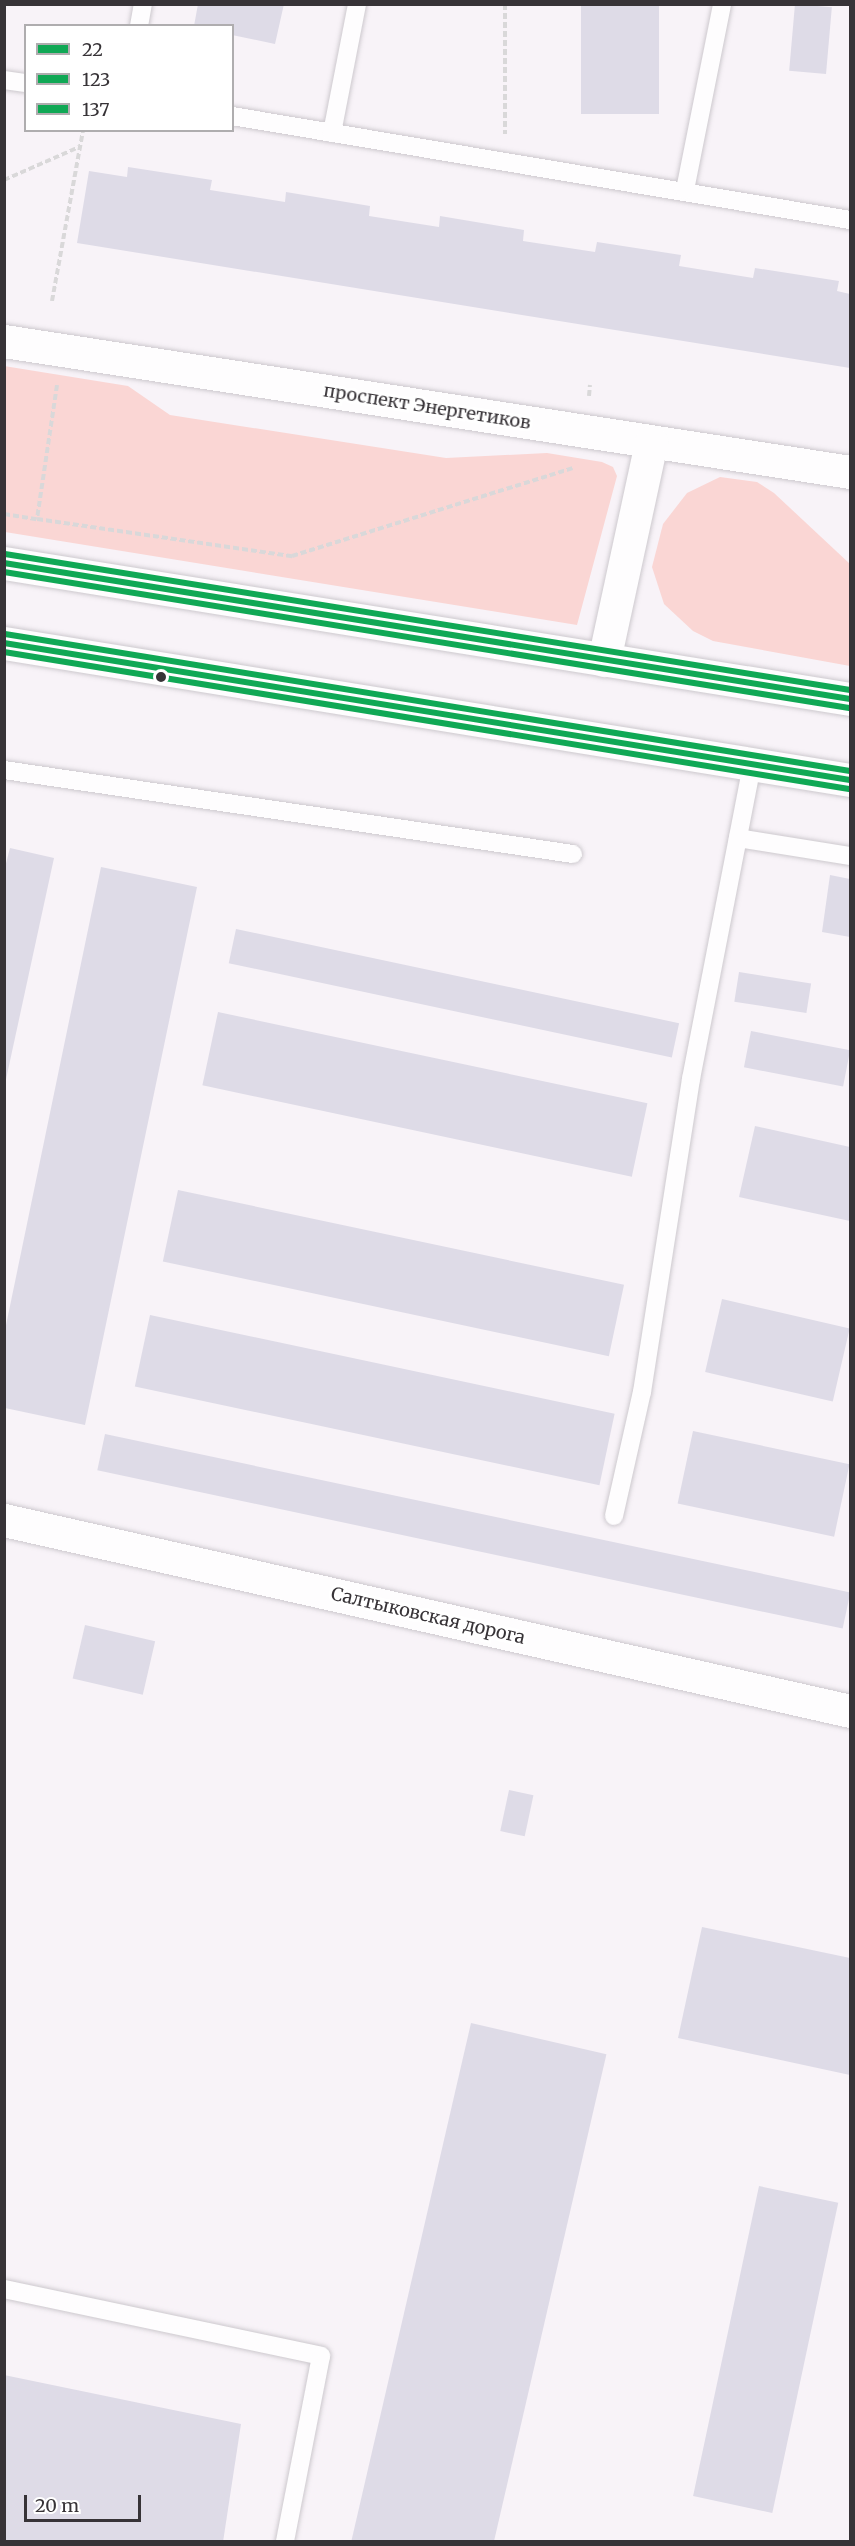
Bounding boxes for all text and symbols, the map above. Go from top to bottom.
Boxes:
legend [24,24,234,132]
text: 22 [82,38,103,61]
text: 123 [82,68,110,91]
text: 137 [82,98,110,121]
street label: проспект Энергетиков [322,380,532,434]
unlabelled marker [155,671,167,683]
street label: Салтыковская дорога [329,1583,527,1649]
scale bar [27,2483,144,2521]
text: 20 m [35,2494,79,2517]

